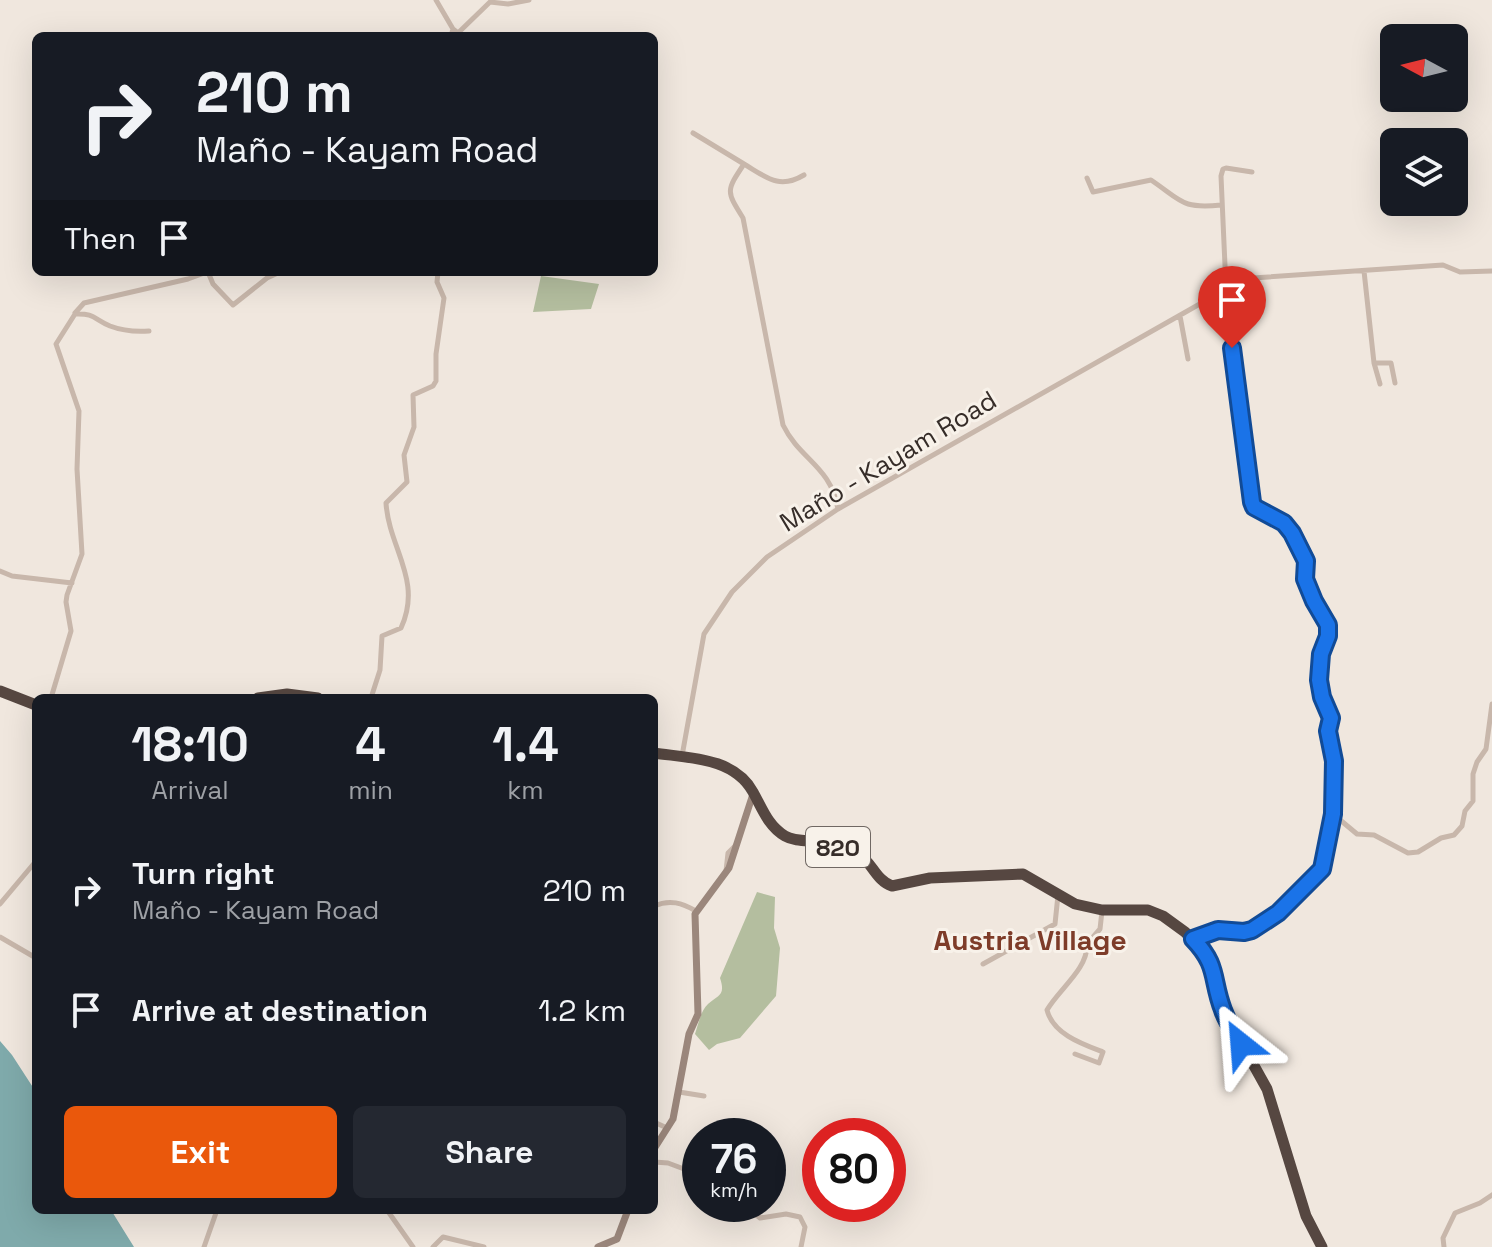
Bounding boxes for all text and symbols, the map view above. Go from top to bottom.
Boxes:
north arrow [1380,24,1468,112]
map controls [1380,24,1468,216]
text: 210 m [196,57,353,128]
icon: right [64,64,168,168]
text: Maño - Kayam Road [196,127,538,173]
button: layers [1380,128,1468,216]
icon: arrive [152,216,196,260]
text: Then [64,219,136,258]
pin [1198,266,1266,348]
icon: arrive [1210,278,1254,322]
street label: Maño - Kayam Road [773,383,1003,539]
text: 18:10 [131,714,249,775]
text: 4 [355,714,386,775]
text: 1.4 [492,714,559,775]
text: Arrival [151,773,229,807]
text: min [348,773,393,807]
text: km [507,773,544,807]
road number: 820 [806,827,870,867]
text: Turn right [132,854,275,893]
icon: right [64,868,108,912]
text: 210 m [543,871,626,910]
text: Maño - Kayam Road [132,893,379,927]
district label: Austria Village [933,922,1127,958]
icon: arrive [64,988,108,1032]
text: Arrive at destination [132,991,428,1030]
text: 1.2 km [538,991,626,1030]
position arrow [1199,1002,1283,1086]
button: Exit [64,1106,337,1198]
button: Share [353,1106,626,1198]
speed limit sign: 80 [802,1118,906,1222]
text: 76 [711,1134,757,1185]
text: km/h [710,1177,758,1203]

